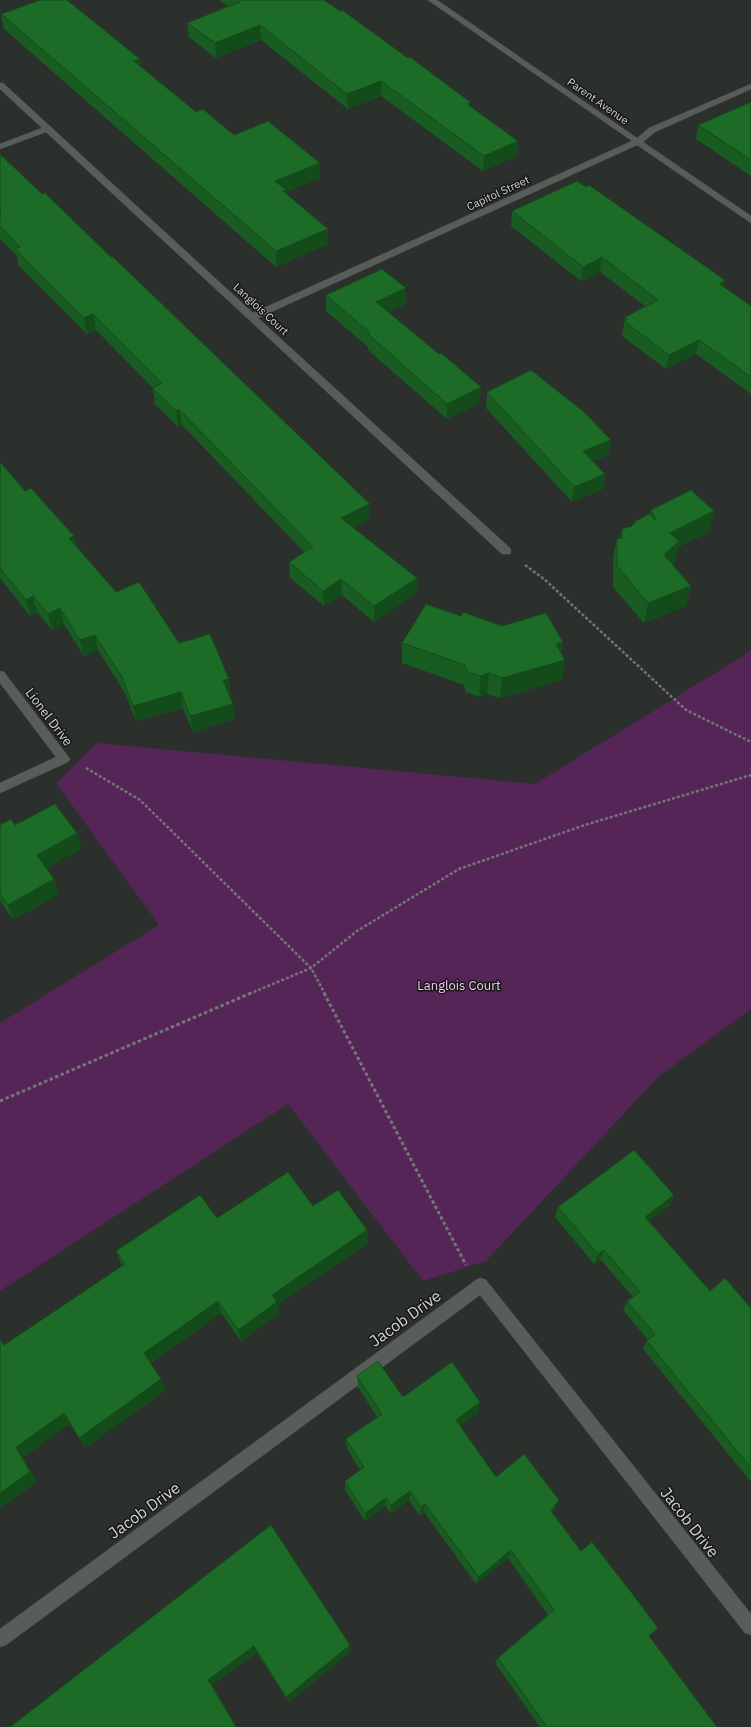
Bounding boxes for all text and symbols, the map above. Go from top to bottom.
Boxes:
street label: Parent Avenue [565,75,631,127]
street label: Capitol Street [464,172,532,214]
street label: Langlois Court [230,280,292,338]
street label: Lionel Drive [22,685,76,749]
park label: Langlois Court [417,977,501,994]
street label: Jacob Drive [365,1285,445,1351]
street label: Jacob Drive [104,1477,184,1543]
street label: Jacob Drive [656,1483,724,1561]

